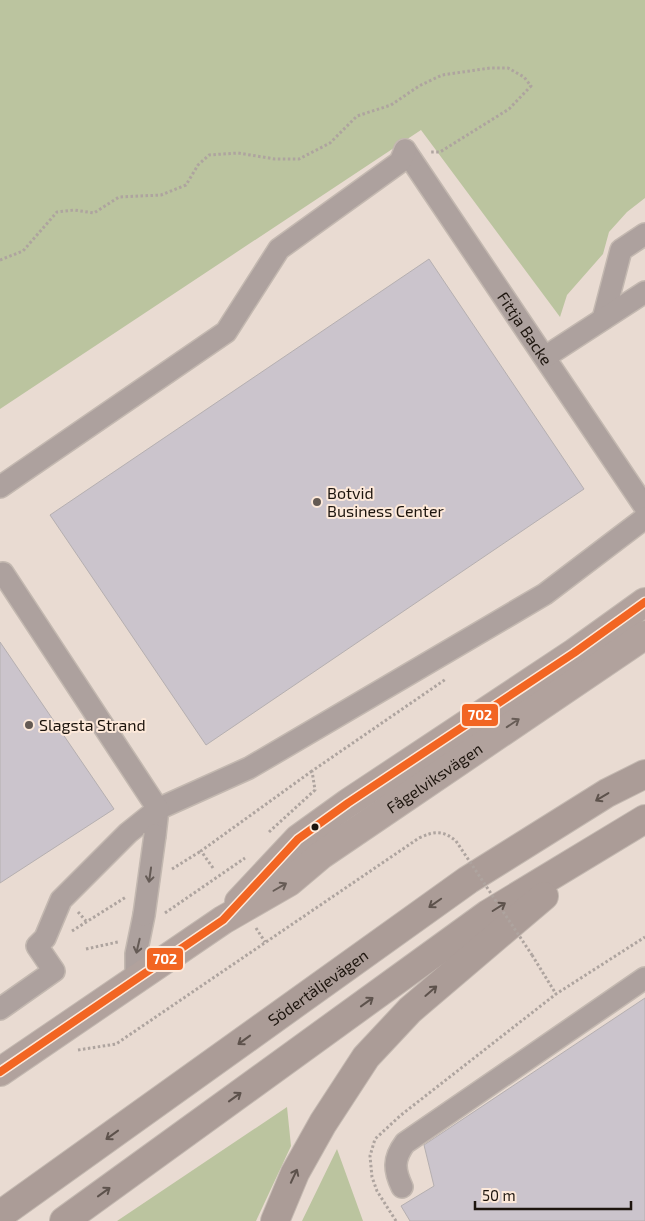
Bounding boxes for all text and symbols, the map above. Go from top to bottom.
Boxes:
street label: Fittja Backe [494,288,557,368]
place label: Botvid Business Center [327,483,445,520]
marker: Botvid Business Center [311,496,323,508]
line badge: 702 [461,703,499,727]
text: 702 [468,706,492,723]
place label: Slagsta Strand [39,715,146,734]
one-way arrow [506,718,520,728]
marker: Slagsta Strand [23,719,35,731]
street label: Fågelviksvägen [383,738,486,817]
one-way arrow [595,792,609,802]
unlabelled marker [310,822,320,832]
one-way arrow [144,867,154,883]
one-way arrow [273,881,287,891]
one-way arrow [429,898,443,908]
one-way arrow [492,902,506,913]
one-way arrow [133,938,142,954]
street label: Södertäljevägen [264,945,371,1029]
line badge: 702 [146,947,184,971]
text: 702 [153,950,177,967]
one-way arrow [425,985,438,997]
one-way arrow [360,997,374,1007]
one-way arrow [237,1035,251,1045]
one-way arrow [228,1092,242,1102]
one-way arrow [105,1129,119,1140]
one-way arrow [290,1169,299,1184]
scale bar [475,1178,631,1210]
text: 50 m [482,1186,516,1204]
one-way arrow [97,1187,110,1198]

